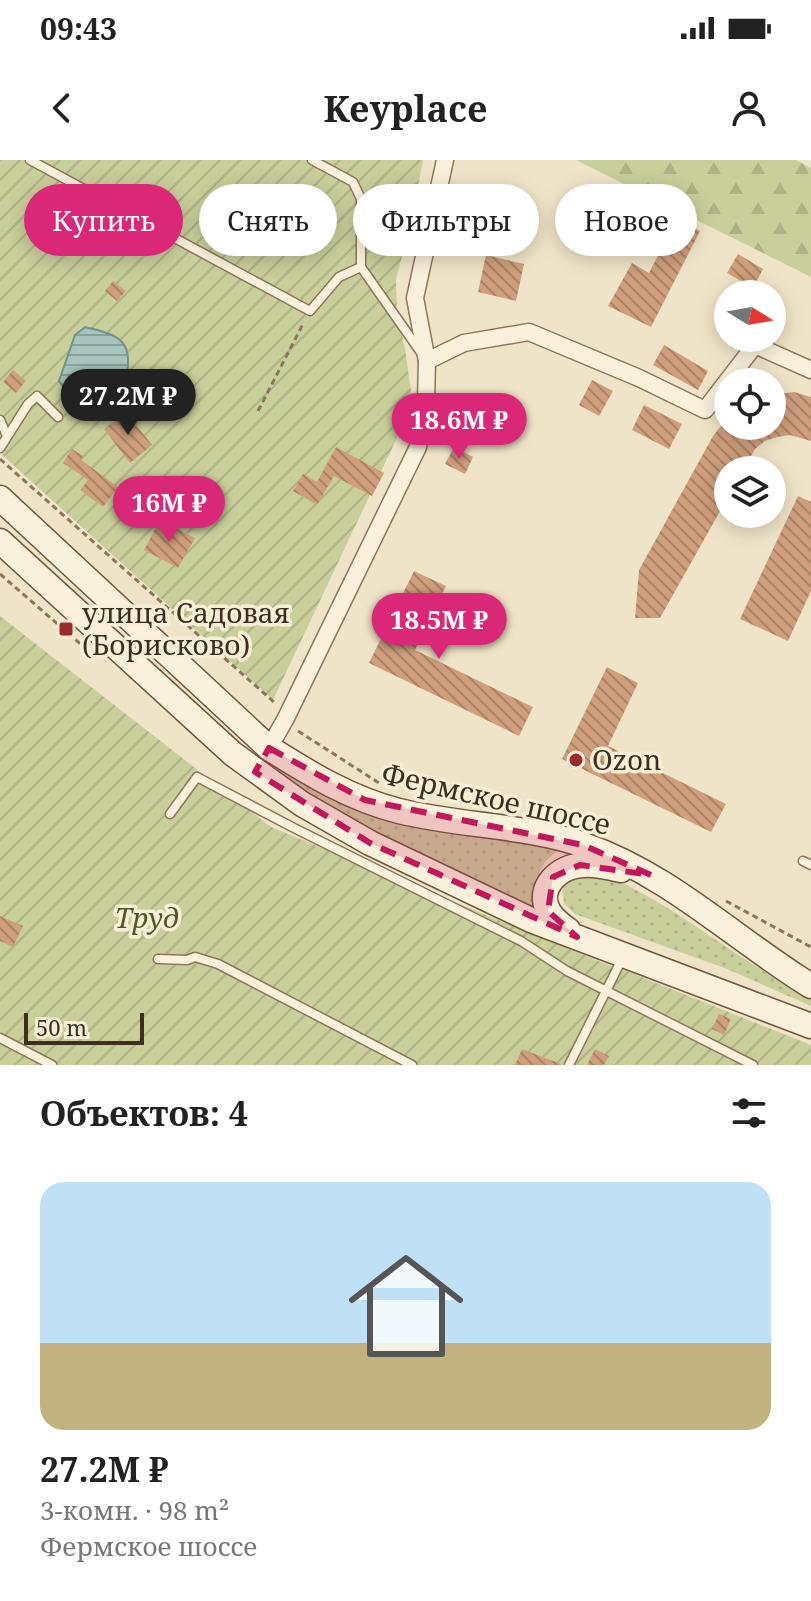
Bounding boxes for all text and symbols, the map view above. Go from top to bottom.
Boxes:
text: 09:43 [40,8,117,49]
text: Keyplace [323,84,488,133]
icon: back [40,86,84,130]
icon: person [727,86,771,130]
chip: Купить [24,184,183,256]
chip: Снять [199,184,337,256]
chip: Фильтры [353,184,539,256]
chip: Новое [555,184,697,256]
north arrow [714,280,786,352]
map controls [714,280,786,528]
button: locate [714,368,786,440]
pin: 27.2M ₽ [54,369,202,437]
text: 27.2M ₽ [79,377,177,413]
pin: 18.6M ₽ [385,393,533,461]
text: 18.6M ₽ [410,401,508,437]
button: layers [714,456,786,528]
pin: 16M ₽ [113,476,225,544]
text: 16M ₽ [131,484,207,520]
place label: улица Садовая (Борисково) [82,593,290,663]
pin: 18.5M ₽ [365,593,513,661]
text: 18.5M ₽ [390,601,488,637]
marker: улица Садовая (Борисково) [57,620,75,638]
place label: Ozon [592,740,661,778]
marker: Ozon [567,751,585,769]
street label: Фермское шоссе [378,753,614,843]
park label: Труд [115,898,179,936]
scale bar [24,1009,144,1045]
text: 50 m [36,1012,87,1042]
text: Объектов: 4 [40,1090,248,1136]
icon: filters [727,1091,771,1135]
icon: home [334,1234,478,1378]
text: 27.2M ₽ [40,1446,169,1492]
text: 3-комн. · 98 m² [40,1492,229,1528]
text: Фермское шоссе [40,1528,257,1564]

